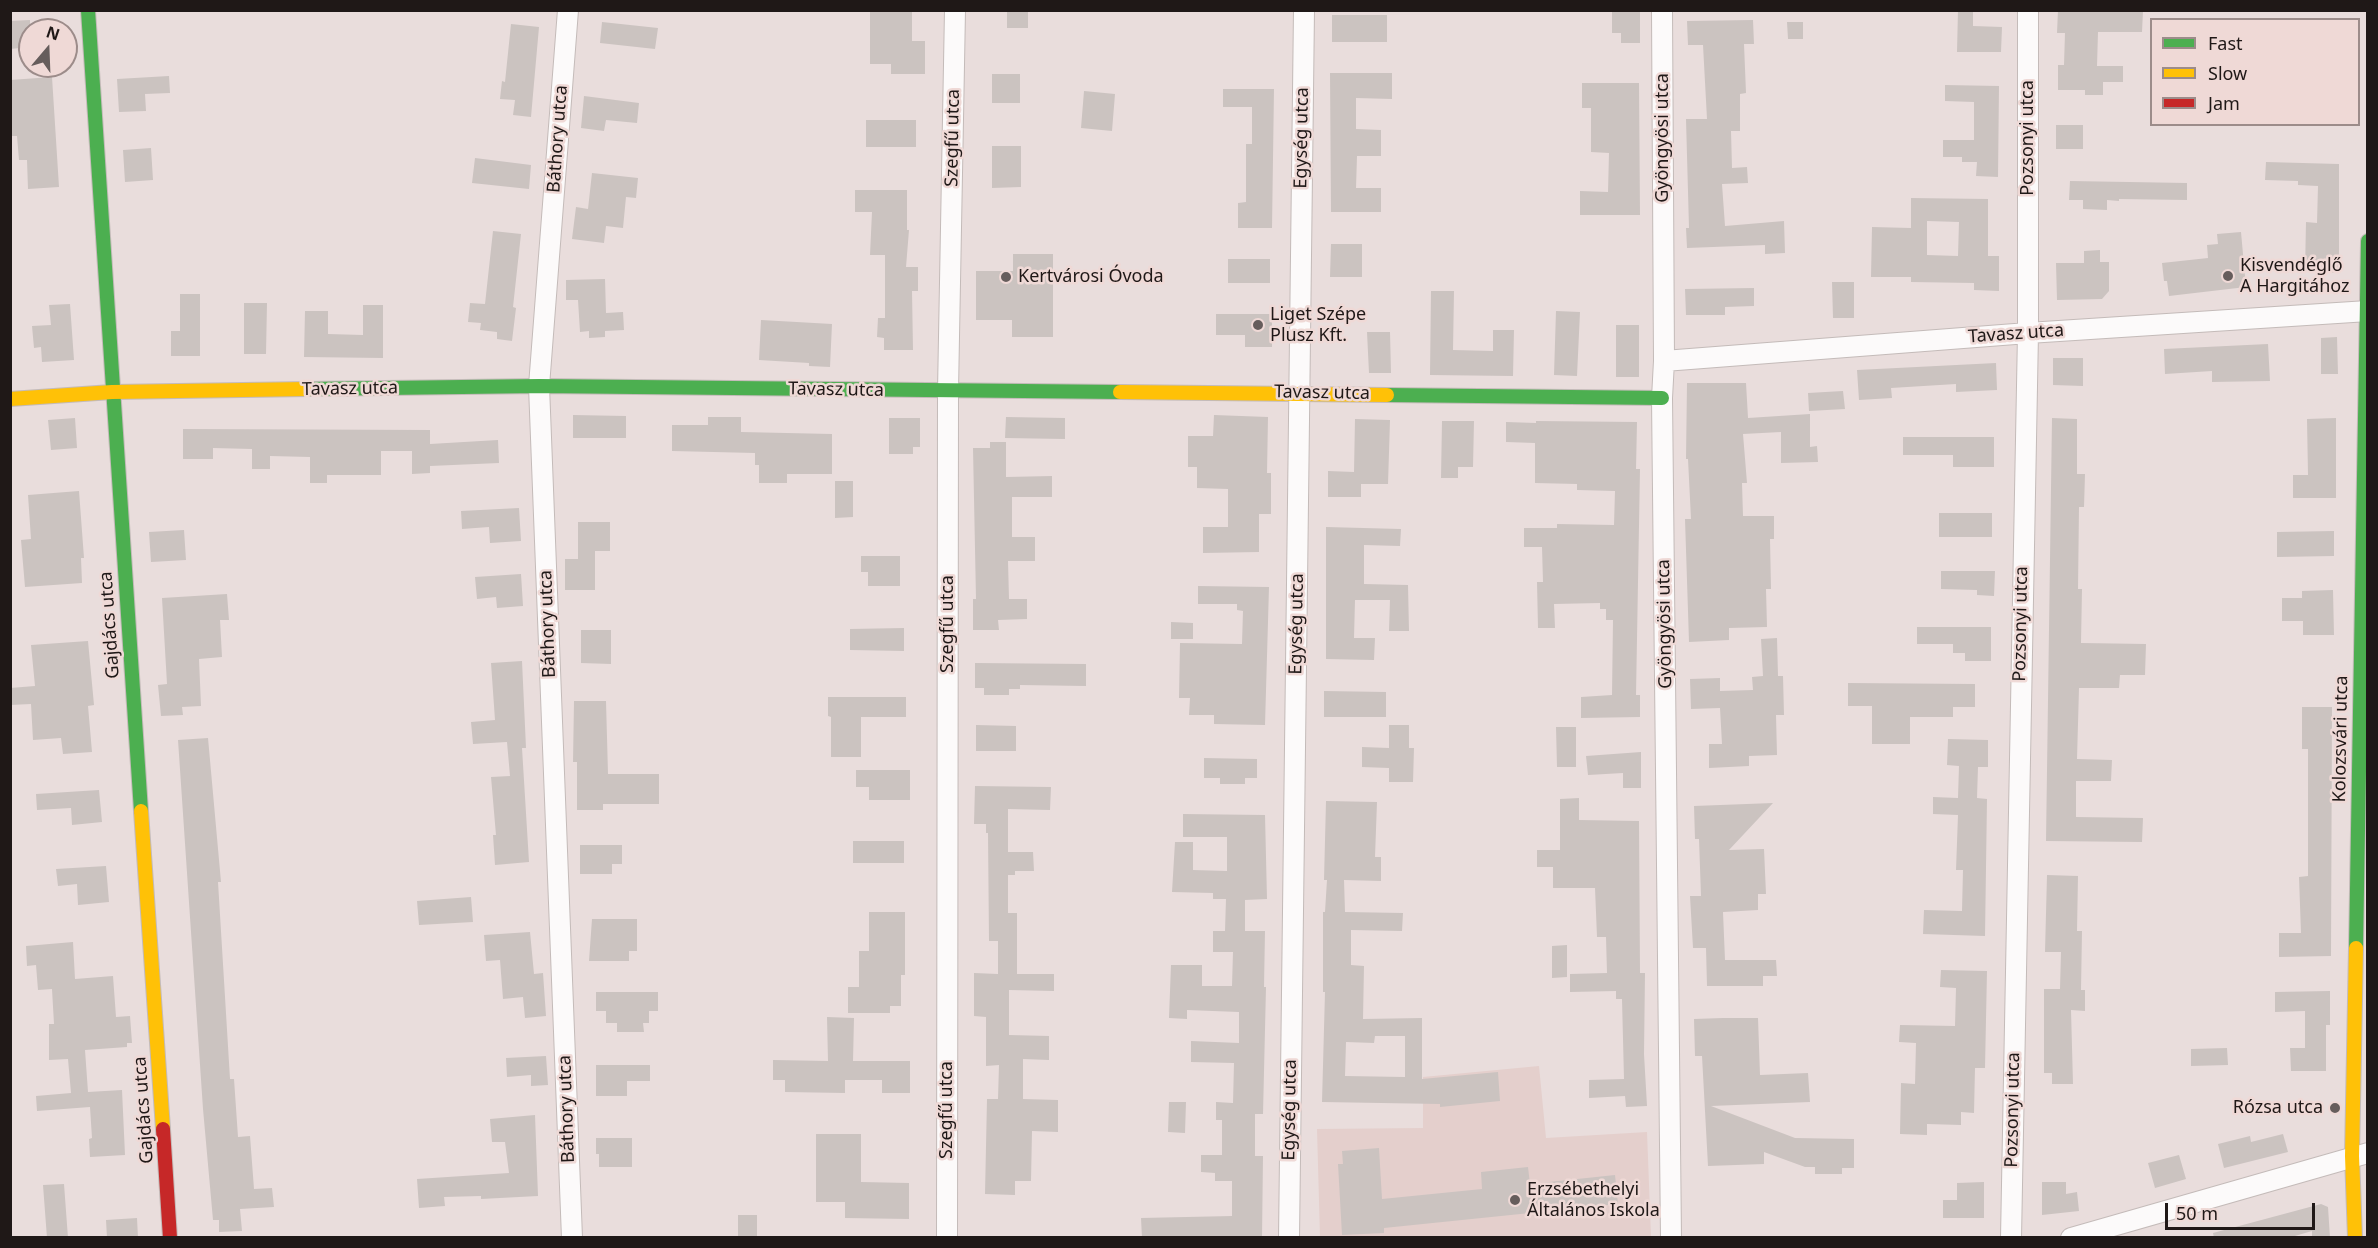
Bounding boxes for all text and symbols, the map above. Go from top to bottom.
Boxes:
north arrow [18,18,78,78]
legend [2150,18,2360,126]
text: N [43,20,63,45]
text: Fast [2208,31,2243,55]
text: Slow [2208,61,2247,85]
street label: Gyöngyösi utca [1652,73,1674,203]
street label: Pozsonyi utca [2017,80,2039,196]
street label: Báthory utca [543,84,573,194]
street label: Egység utca [1290,87,1314,189]
street label: Szegfű utca [941,89,965,187]
text: Jam [2208,91,2240,115]
place label: Kisvendéglő A Hargitához [2240,255,2349,298]
place label: Kertvárosi Óvoda [1018,266,1164,288]
marker: Kisvendéglő A Hargitához [2221,269,2235,283]
marker: Kertvárosi Óvoda [999,270,1013,284]
place label: Liget Szépe Plusz Kft. [1270,304,1366,346]
marker: Liget Szépe Plusz Kft. [1251,318,1265,332]
street label: Tavasz utca [1967,320,2065,348]
street label: Tavasz utca [302,377,398,401]
street label: Tavasz utca [788,378,884,402]
street label: Tavasz utca [1274,381,1370,405]
street label: Gyöngyösi utca [1653,559,1677,689]
street label: Pozsonyi utca [2009,566,2033,682]
street label: Báthory utca [535,570,561,678]
street label: Gajdács utca [95,571,125,679]
street label: Egység utca [1285,573,1309,675]
street label: Szegfű utca [937,575,959,673]
street label: Kolozsvári utca [2329,675,2353,803]
street label: Pozsonyi utca [2001,1052,2025,1168]
street label: Báthory utca [554,1055,580,1163]
street label: Gajdács utca [129,1056,159,1164]
street label: Egység utca [1278,1059,1302,1161]
street label: Szegfű utca [936,1061,958,1159]
place label: Rózsa utca [2233,1097,2323,1119]
marker: Rózsa utca [2328,1101,2342,1115]
place label: Erzsébethelyi Általános Iskola [1527,1179,1660,1222]
scale bar [2168,1191,2318,1229]
marker: Erzsébethelyi Általános Iskola [1508,1193,1522,1207]
text: 50 m [2176,1201,2218,1225]

